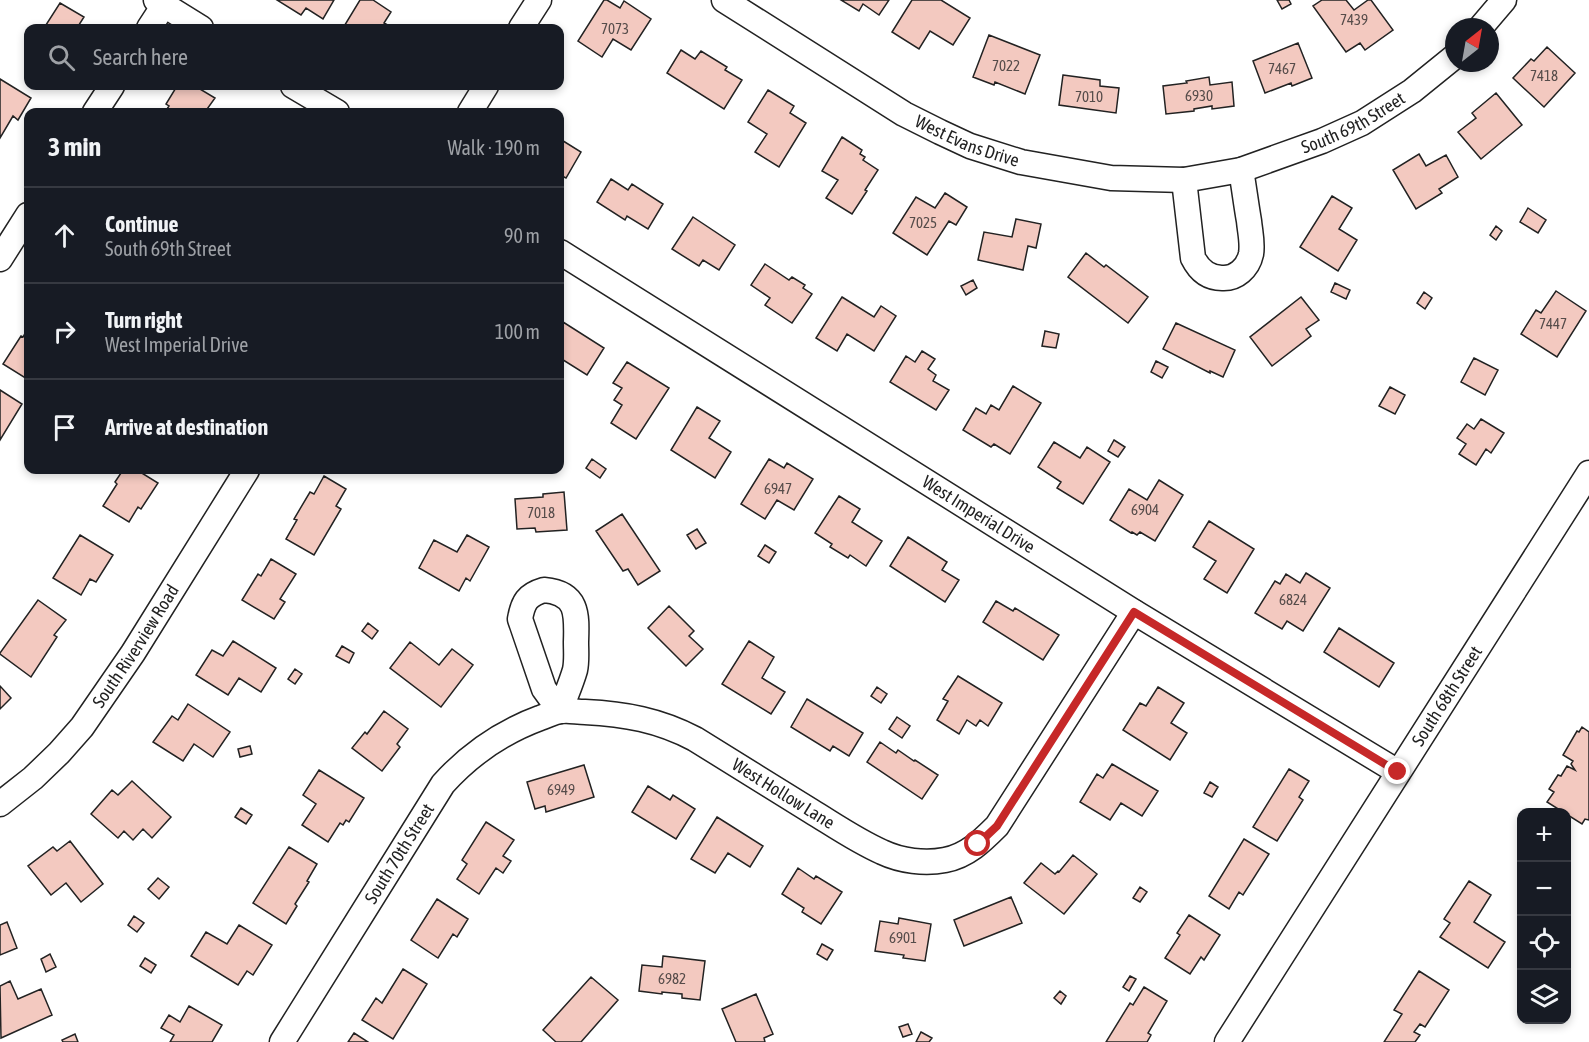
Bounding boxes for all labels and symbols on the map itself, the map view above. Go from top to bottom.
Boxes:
house number: 7439 [1340,11,1368,28]
north arrow [1445,18,1499,72]
house number: 7073 [601,20,629,37]
house number: 7022 [992,57,1020,74]
house number: 7467 [1268,60,1296,77]
house number: 7418 [1530,67,1558,84]
house number: 6930 [1185,87,1213,104]
street label: South 69th Street [1298,87,1409,158]
house number: 7010 [1075,88,1103,105]
street label: West Evans Drive [912,110,1022,171]
house number: 7025 [909,214,937,231]
house number: 7447 [1539,315,1567,332]
street label: West Imperial Drive [919,471,1039,557]
house number: 6947 [764,480,792,497]
house number: 6904 [1131,501,1159,518]
house number: 7018 [527,504,555,521]
street label: South Riverview Road [88,581,183,711]
house number: 6824 [1279,591,1307,608]
street label: South 68th Street [1407,642,1486,750]
street label: West Hollow Lane [729,754,839,833]
route end [1384,758,1410,784]
house number: 6949 [547,781,575,798]
street label: South 70th Street [360,799,438,907]
route start [964,830,990,856]
house number: 6901 [889,929,917,946]
house number: 6982 [658,970,686,987]

